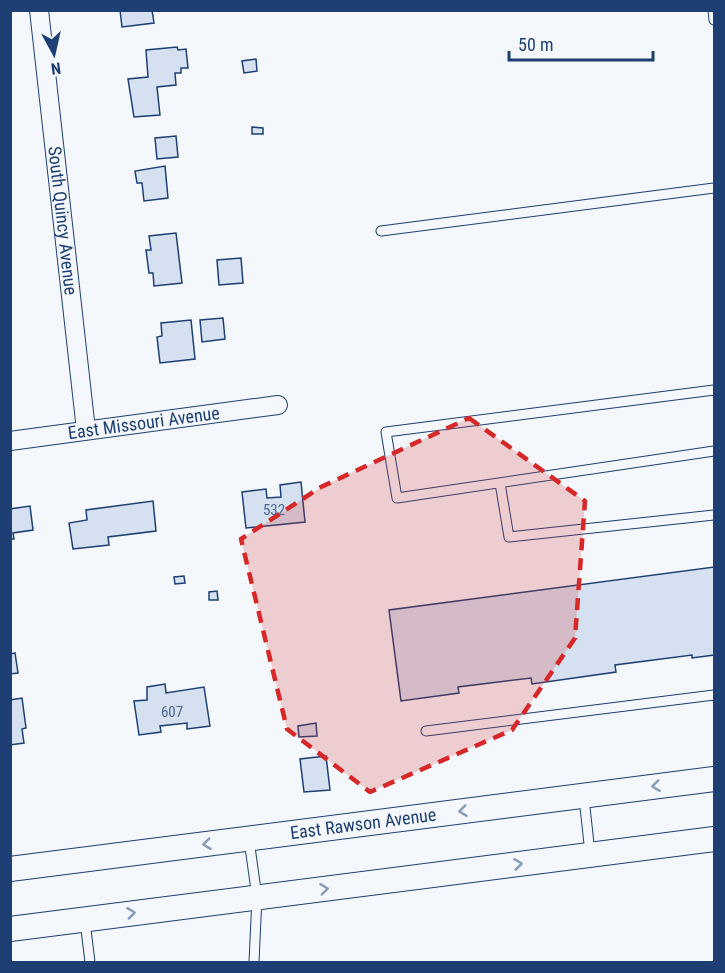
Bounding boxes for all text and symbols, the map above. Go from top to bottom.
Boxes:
north arrow [24,24,84,84]
scale bar [509,24,653,62]
text: 50 m [518,34,553,55]
text: N [50,58,62,78]
street label: South Quincy Avenue [44,145,82,296]
street label: East Missouri Avenue [67,402,221,443]
house number: 532 [263,501,285,519]
house number: 607 [161,703,183,721]
one-way arrow [652,779,661,792]
street label: East Rawson Avenue [289,804,437,843]
one-way arrow [459,804,468,817]
one-way arrow [203,837,212,850]
one-way arrow [513,859,522,871]
one-way arrow [320,883,329,895]
one-way arrow [126,908,136,920]

